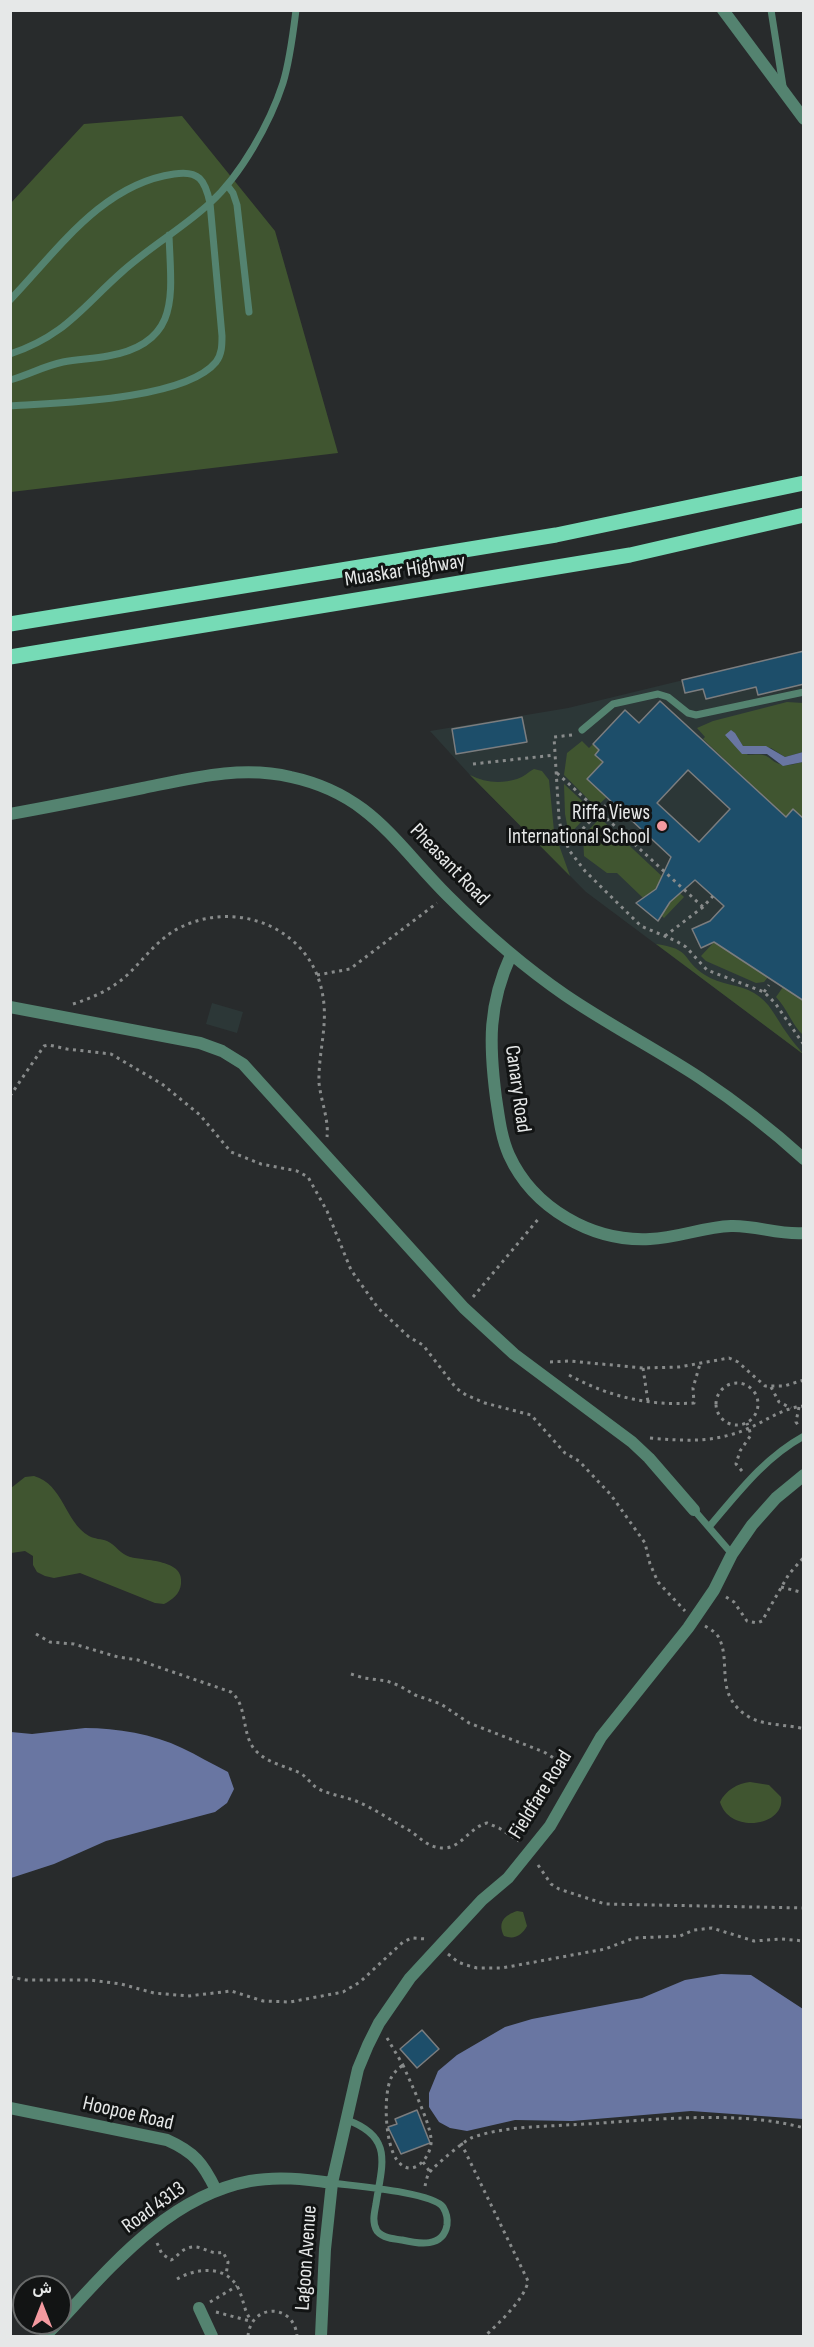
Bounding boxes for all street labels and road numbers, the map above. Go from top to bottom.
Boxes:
street label: Muaskar Highway [343,549,467,593]
street label: Pheasant Road [404,819,494,911]
street label: Canary Road [498,1044,536,1134]
street label: Fieldfare Road [504,1746,578,1844]
street label: Hoopoe Road [80,2091,176,2137]
street label: Road 4313 [117,2177,191,2239]
street label: Lagoon Avenue [291,2205,323,2311]

